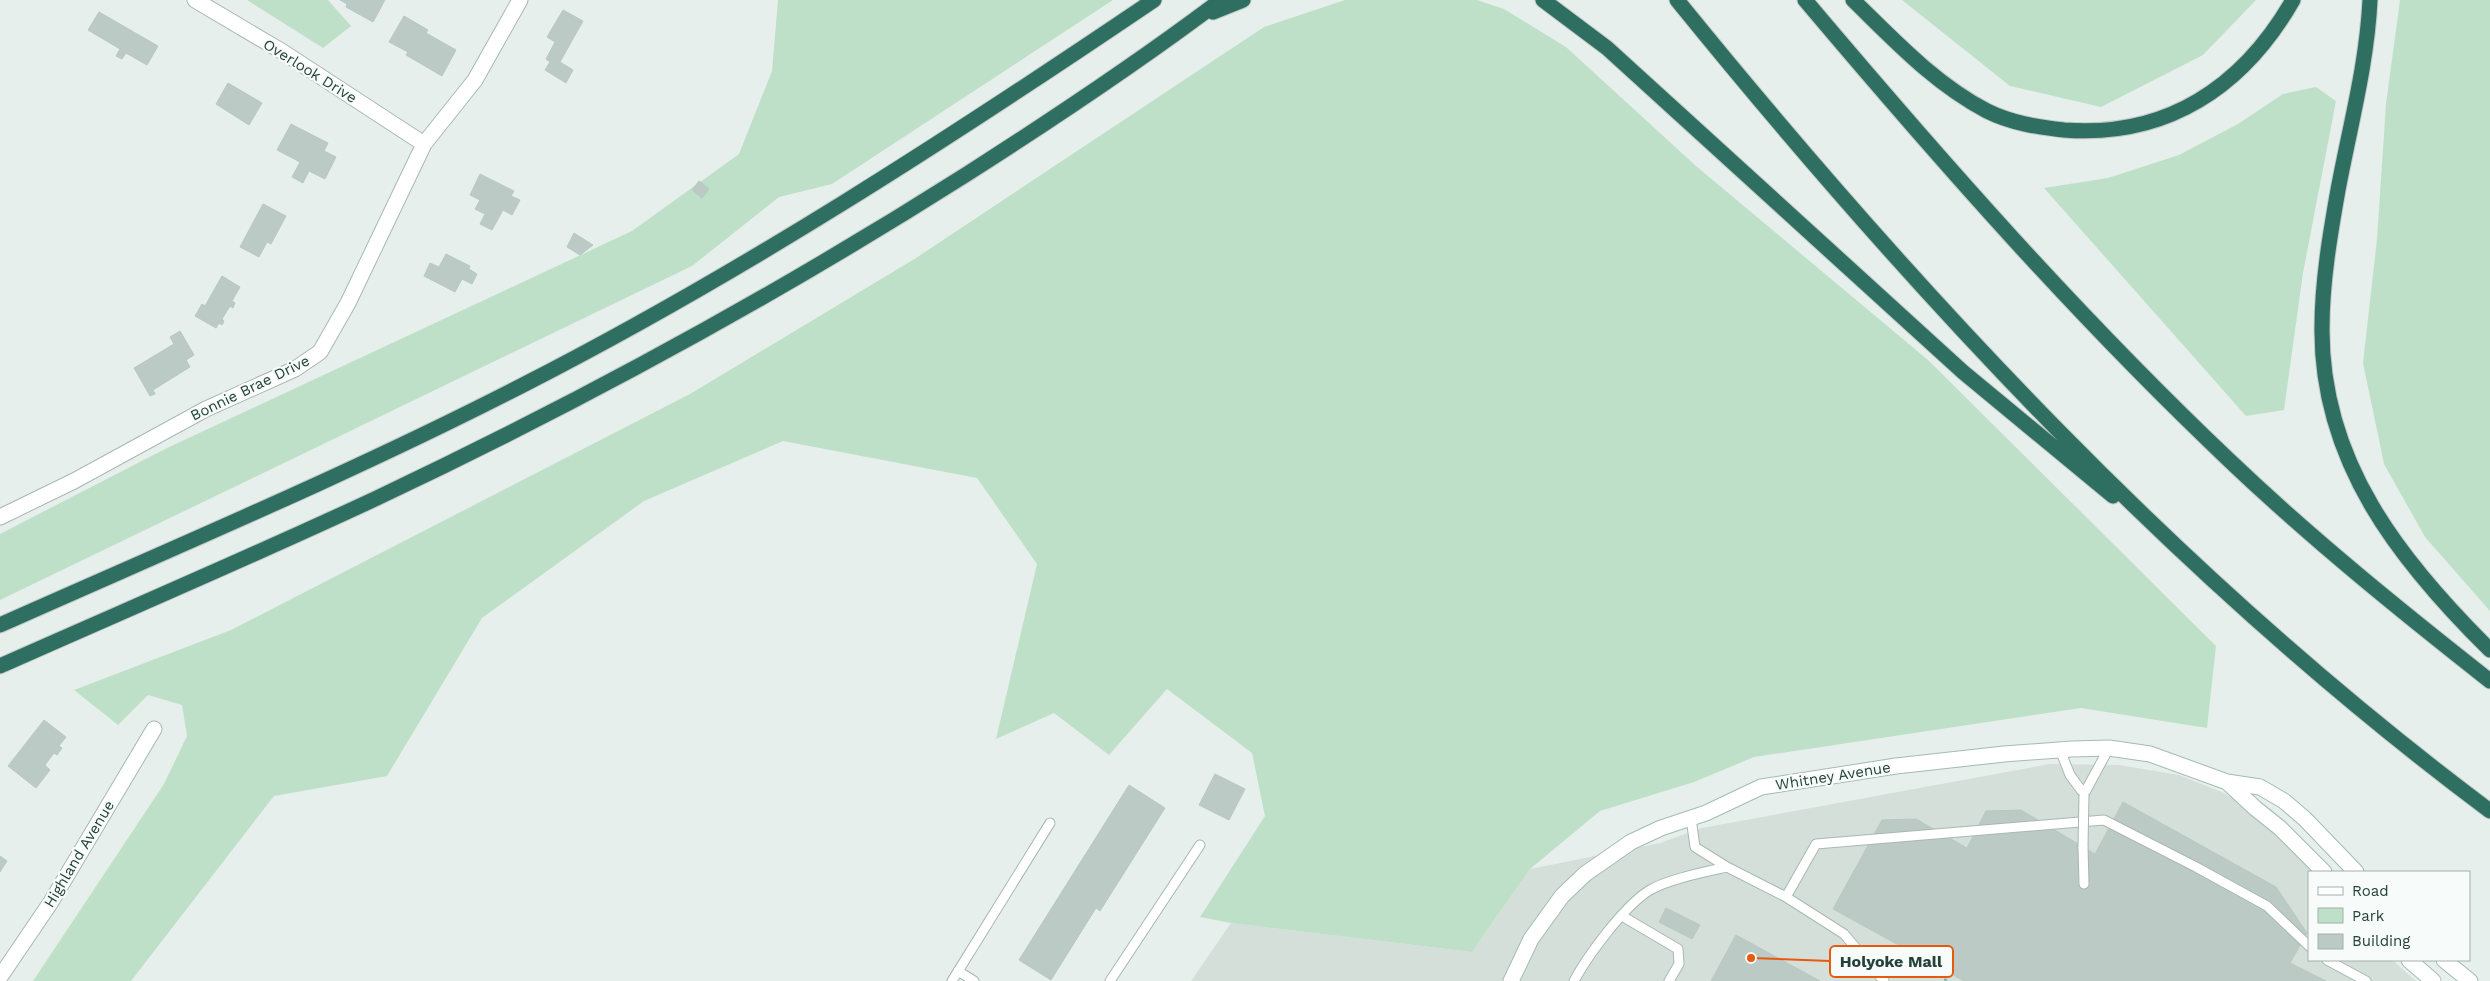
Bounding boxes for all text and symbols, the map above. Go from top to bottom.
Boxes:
street label: Overlook Drive [260,35,360,107]
street label: Bonnie Brae Drive [187,351,313,425]
street label: Whitney Avenue [1774,758,1892,794]
street label: Highland Avenue [40,797,118,911]
legend [2308,871,2470,961]
text: Road [2352,882,2389,900]
text: Park [2352,907,2385,925]
text: Building [2352,932,2410,950]
callout: Holyoke Mall [1830,946,1953,977]
text: Holyoke Mall [1840,952,1943,971]

